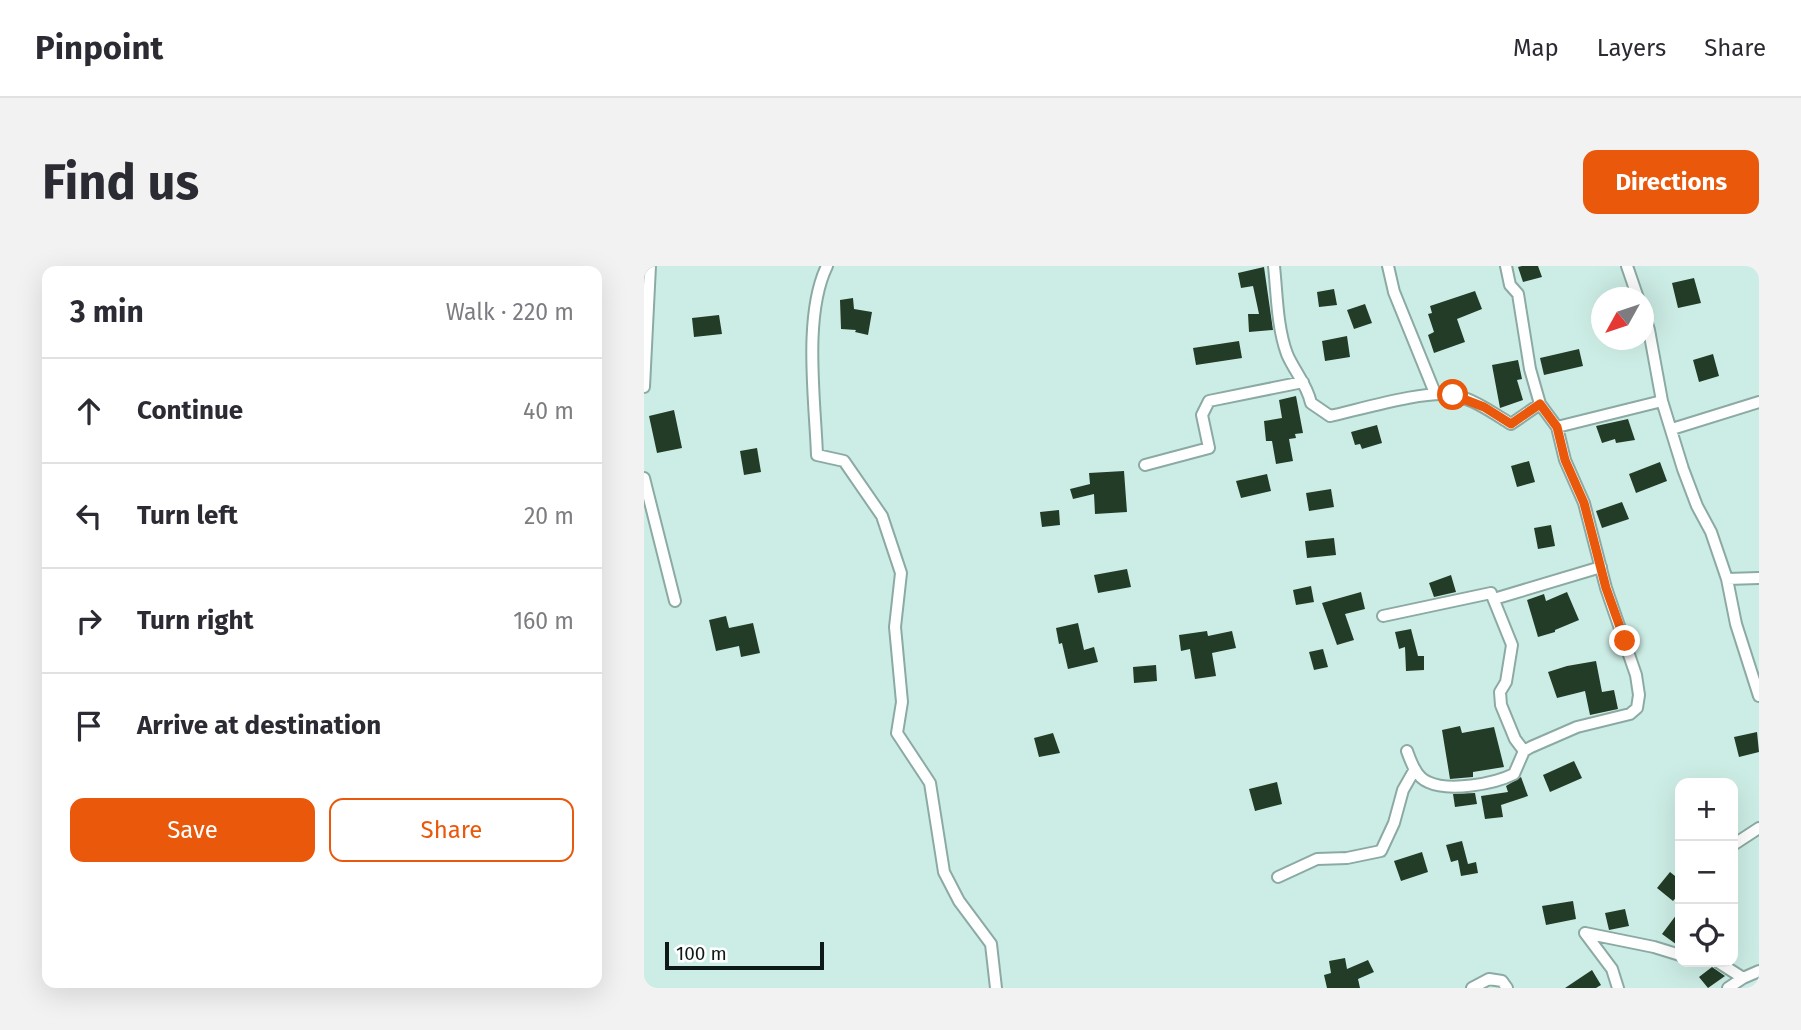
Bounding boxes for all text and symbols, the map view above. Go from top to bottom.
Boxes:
text: Pinpoint [35,28,163,68]
text: Map [1513,34,1559,62]
text: Layers [1597,34,1666,62]
text: Share [1704,34,1766,62]
button: Directions [1583,150,1759,214]
text: Find us [42,153,199,212]
north arrow [1591,287,1654,350]
text: 3 min [70,294,144,330]
text: Walk · 220 m [446,298,574,326]
route start [1437,379,1468,410]
icon: ahead [70,392,108,430]
text: Continue [137,395,243,426]
text: 40 m [523,397,574,425]
icon: left [70,497,108,535]
text: Turn left [137,500,238,531]
text: 20 m [524,502,574,530]
icon: right [70,602,108,640]
text: Turn right [137,605,254,636]
text: 160 m [513,607,574,635]
route end [1609,625,1640,656]
icon: arrive [70,707,108,745]
text: Arrive at destination [137,710,381,741]
map controls [1675,778,1738,967]
button: + [1675,778,1738,841]
button: Save [70,798,315,862]
button: Share [329,798,574,862]
button: − [1675,841,1738,904]
button: locate [1675,904,1738,967]
scale bar [665,939,824,971]
text: 100 m [676,942,727,965]

